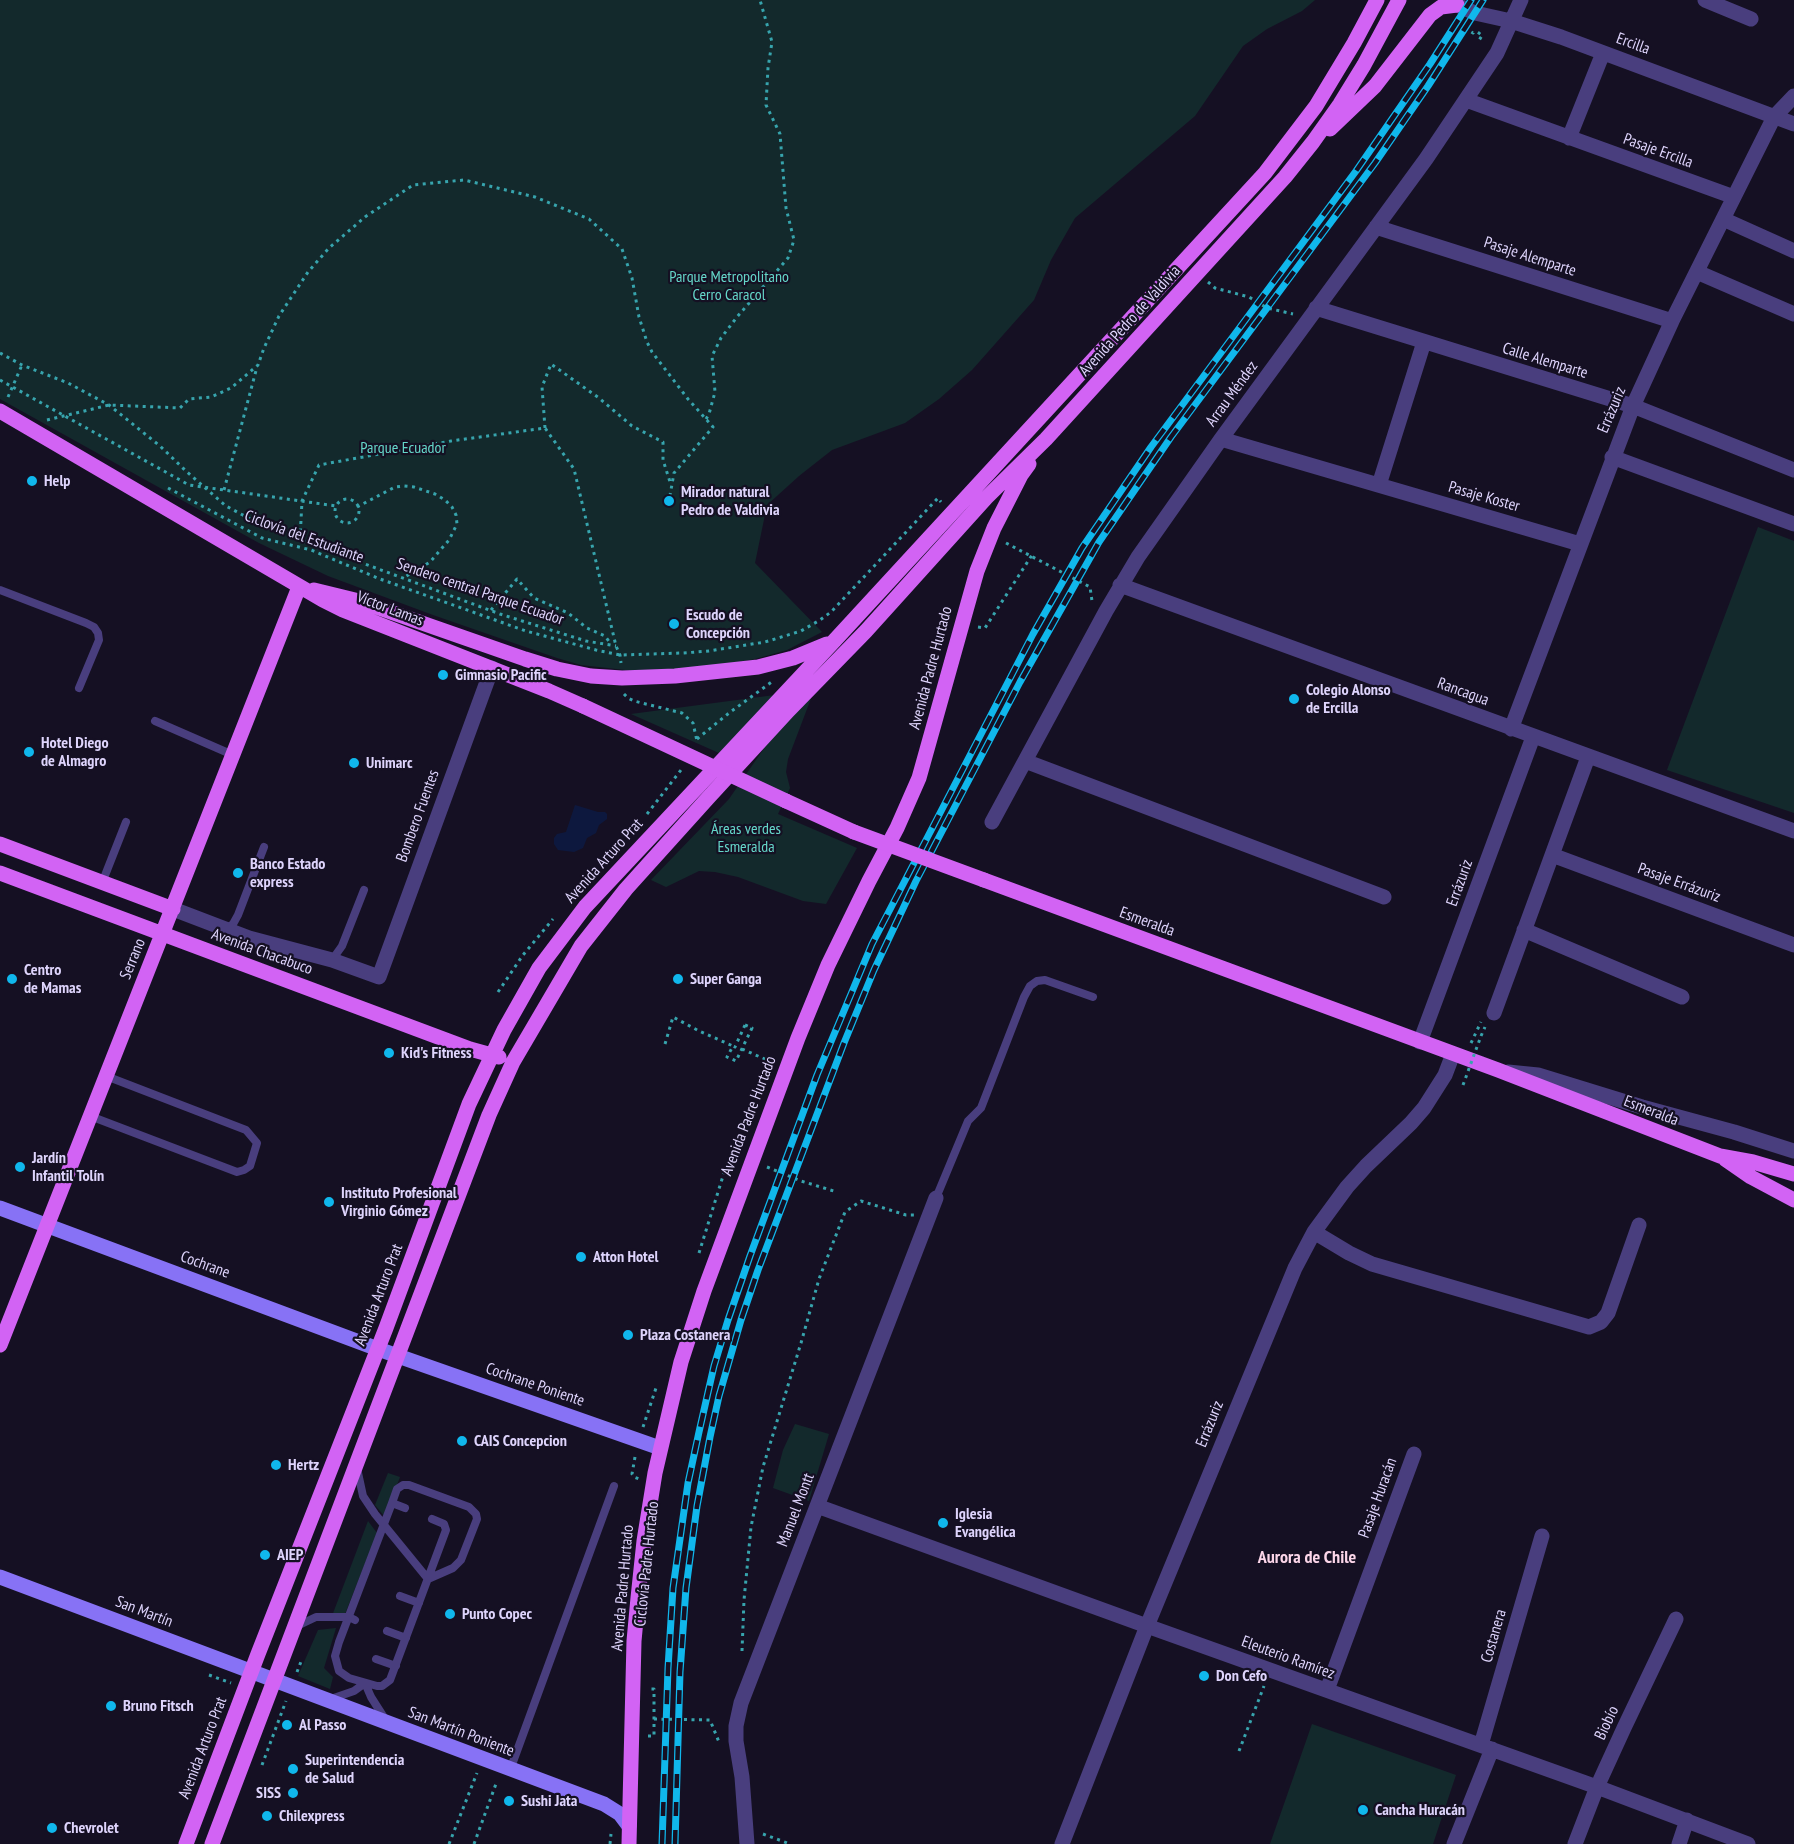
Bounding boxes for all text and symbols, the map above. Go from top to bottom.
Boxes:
street label: Ercilla [1614,29,1652,59]
street label: Pasaje Ercilla [1621,130,1695,172]
street label: Pasaje Alemparte [1481,233,1579,281]
street label: Avenida Pedro de Valdivia [1075,262,1185,380]
park label: Parque Metropolitano Cerro Caracol [669,267,789,305]
street label: Calle Alemparte [1500,339,1590,383]
street label: Arrau Méndez [1202,358,1262,430]
street label: Errázuriz [1594,384,1630,436]
park label: Parque Ecuador [360,438,446,458]
place label: Help [44,471,70,491]
marker: Help [25,474,39,488]
street label: Pasaje Koster [1446,478,1522,516]
place label: Mirador natural Pedro de Valdivia [681,482,780,520]
marker: Mirador natural Pedro de Valdivia [662,494,676,508]
street label: Ciclovía del Estudiante [242,507,366,567]
street label: Sendero central Parque Ecuador [394,554,566,630]
street label: Víctor Lamas [354,587,426,631]
street label: Avenida Padre Hurtado [905,604,957,732]
place label: Escudo de Concepción [686,605,750,643]
marker: Escudo de Concepción [667,617,681,631]
place label: Gimnasio Pacific [455,665,547,685]
marker: Gimnasio Pacific [436,668,450,682]
street label: Rancagua [1435,674,1491,710]
place label: Colegio Alonso de Ercilla [1306,680,1391,718]
marker: Colegio Alonso de Ercilla [1287,692,1301,706]
place label: Hotel Diego de Almagro [41,733,109,771]
marker: Hotel Diego de Almagro [22,745,36,759]
place label: Unimarc [366,753,413,773]
marker: Unimarc [347,756,361,770]
street label: Bombero Fuentes [392,767,444,865]
street label: Avenida Arturo Prat [561,815,647,907]
park label: Áreas verdes Esmeralda [711,819,781,857]
place label: Banco Estado express [250,854,325,892]
street label: Errázuriz [1443,857,1477,909]
street label: Pasaje Errázuriz [1635,859,1723,907]
marker: Banco Estado express [231,866,245,880]
street label: Esmeralda [1117,903,1177,941]
street label: Avenida Chacabuco [209,925,315,979]
street label: Serrano [116,936,150,982]
place label: Centro de Mamas [24,960,81,998]
place label: Super Ganga [690,969,762,989]
marker: Centro de Mamas [5,972,19,986]
marker: Super Ganga [671,972,685,986]
place label: Kid's Fitness [401,1043,472,1063]
marker: Kid's Fitness [382,1046,396,1060]
street label: Avenida Padre Hurtado [717,1053,781,1179]
street label: Esmeralda [1621,1092,1681,1130]
place label: Jardín Infantil Tolín [32,1148,104,1186]
marker: Jardín Infantil Tolín [13,1160,27,1174]
place label: Instituto Profesional Virginio Gómez [341,1183,457,1221]
marker: Instituto Profesional Virginio Gómez [322,1195,336,1209]
street label: Avenida Arturo Prat [351,1241,407,1349]
street label: Cochrane [178,1247,232,1283]
place label: Atton Hotel [593,1247,658,1267]
marker: Atton Hotel [574,1250,588,1264]
place label: Plaza Costanera [640,1325,730,1345]
marker: Plaza Costanera [621,1328,635,1342]
street label: Cochrane Poniente [483,1359,587,1411]
street label: Errázuriz [1192,1398,1228,1450]
place label: CAIS Concepcion [474,1431,567,1451]
marker: CAIS Concepcion [455,1434,469,1448]
place label: Hertz [288,1455,319,1475]
street label: Pasaje Huracán [1355,1455,1401,1541]
marker: Hertz [269,1458,283,1472]
street label: Manuel Montt [773,1471,819,1549]
street label: Ciclovía Padre Hurtado [631,1500,663,1628]
place label: Iglesia Evangélica [955,1504,1016,1542]
marker: Iglesia Evangélica [936,1516,950,1530]
street label: Avenida Padre Hurtado [608,1524,638,1652]
place label: AIEP [277,1545,303,1565]
district label: Aurora de Chile [1258,1547,1356,1569]
marker: AIEP [258,1548,272,1562]
street label: San Martín [113,1592,175,1632]
place label: Punto Copec [462,1604,532,1624]
marker: Punto Copec [443,1607,457,1621]
street label: Costanera [1477,1607,1511,1665]
street label: Eleuterio Ramírez [1239,1632,1337,1684]
place label: Don Cefo [1216,1666,1267,1686]
marker: Don Cefo [1197,1669,1211,1683]
street label: Avenida Arturo Prat [175,1694,231,1802]
place label: Bruno Fitsch [123,1696,194,1716]
marker: Bruno Fitsch [104,1699,118,1713]
street label: San Martín Poniente [405,1703,517,1761]
street label: Biobío [1591,1703,1623,1743]
place label: Al Passo [299,1715,346,1735]
marker: Al Passo [280,1718,294,1732]
place label: Superintendencia de Salud [305,1750,404,1788]
marker: Superintendencia de Salud [286,1762,300,1776]
place label: SISS [256,1783,281,1803]
marker: SISS [286,1786,300,1800]
place label: Sushi Jata [521,1791,577,1811]
marker: Sushi Jata [502,1794,516,1808]
place label: Cancha Huracán [1375,1800,1465,1820]
marker: Cancha Huracán [1356,1803,1370,1817]
place label: Chilexpress [279,1806,344,1826]
marker: Chilexpress [260,1809,274,1823]
place label: Chevrolet [64,1818,119,1838]
marker: Chevrolet [45,1821,59,1835]

